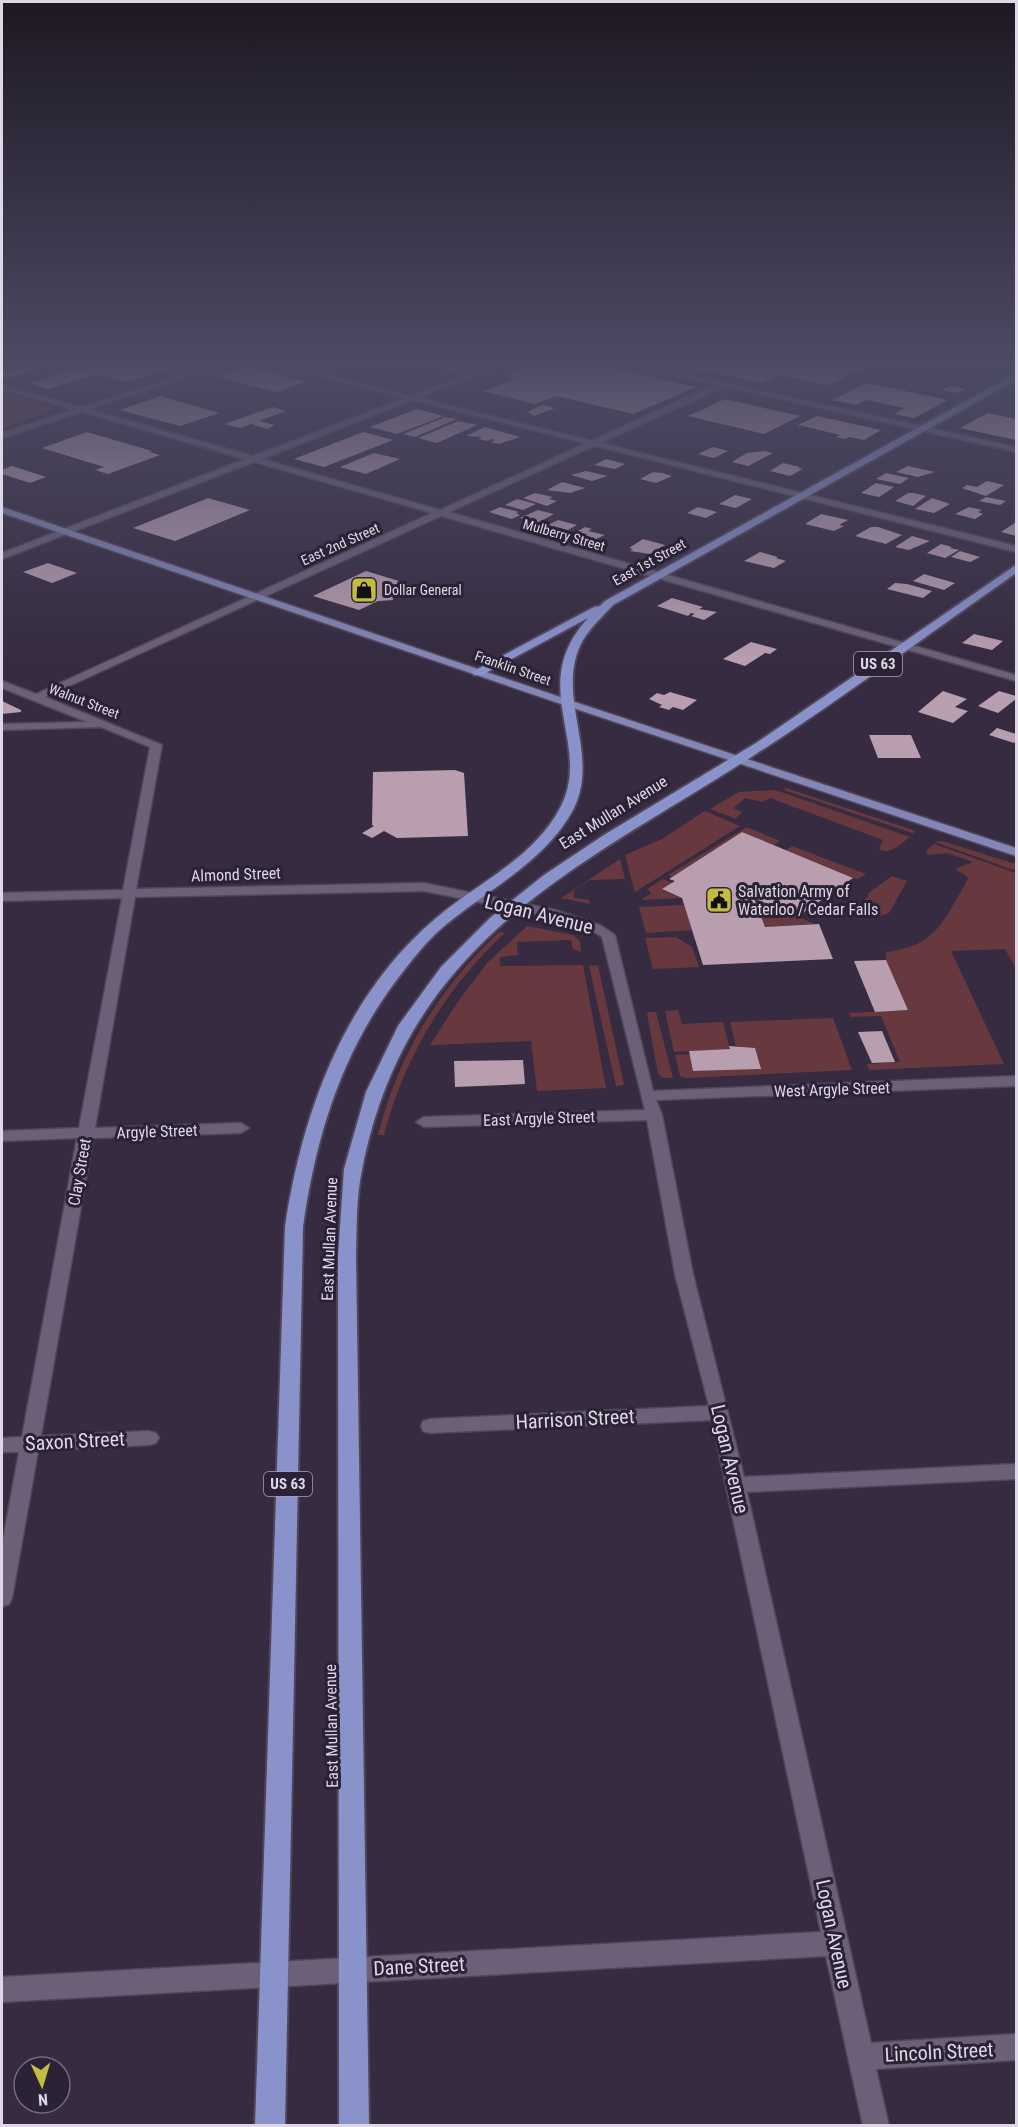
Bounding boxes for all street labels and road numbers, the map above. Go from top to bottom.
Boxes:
street label: Mulberry Street [521,516,607,554]
street label: East 2nd Street [298,520,382,568]
street label: East 1st Street [610,535,688,589]
street label: Franklin Street [473,647,553,689]
road number: US 63 [854,652,902,676]
street label: Walnut Street [47,680,121,722]
street label: East Mullan Avenue [556,772,671,853]
street label: Almond Street [191,863,282,886]
street label: Logan Avenue [482,889,596,939]
street label: West Argyle Street [774,1078,891,1101]
street label: East Argyle Street [483,1107,596,1130]
street label: Argyle Street [116,1121,198,1142]
street label: Clay Street [64,1137,95,1207]
street label: East Mullan Avenue [318,1177,341,1301]
street label: Logan Avenue [706,1402,754,1516]
street label: Harrison Street [515,1404,635,1434]
street label: Saxon Street [25,1426,125,1456]
road number: US 63 [264,1472,312,1496]
street label: East Mullan Avenue [321,1664,342,1788]
street label: Logan Avenue [811,1877,857,1991]
street label: Dane Street [373,1952,465,1980]
street label: Lincoln Street [884,2037,994,2067]

